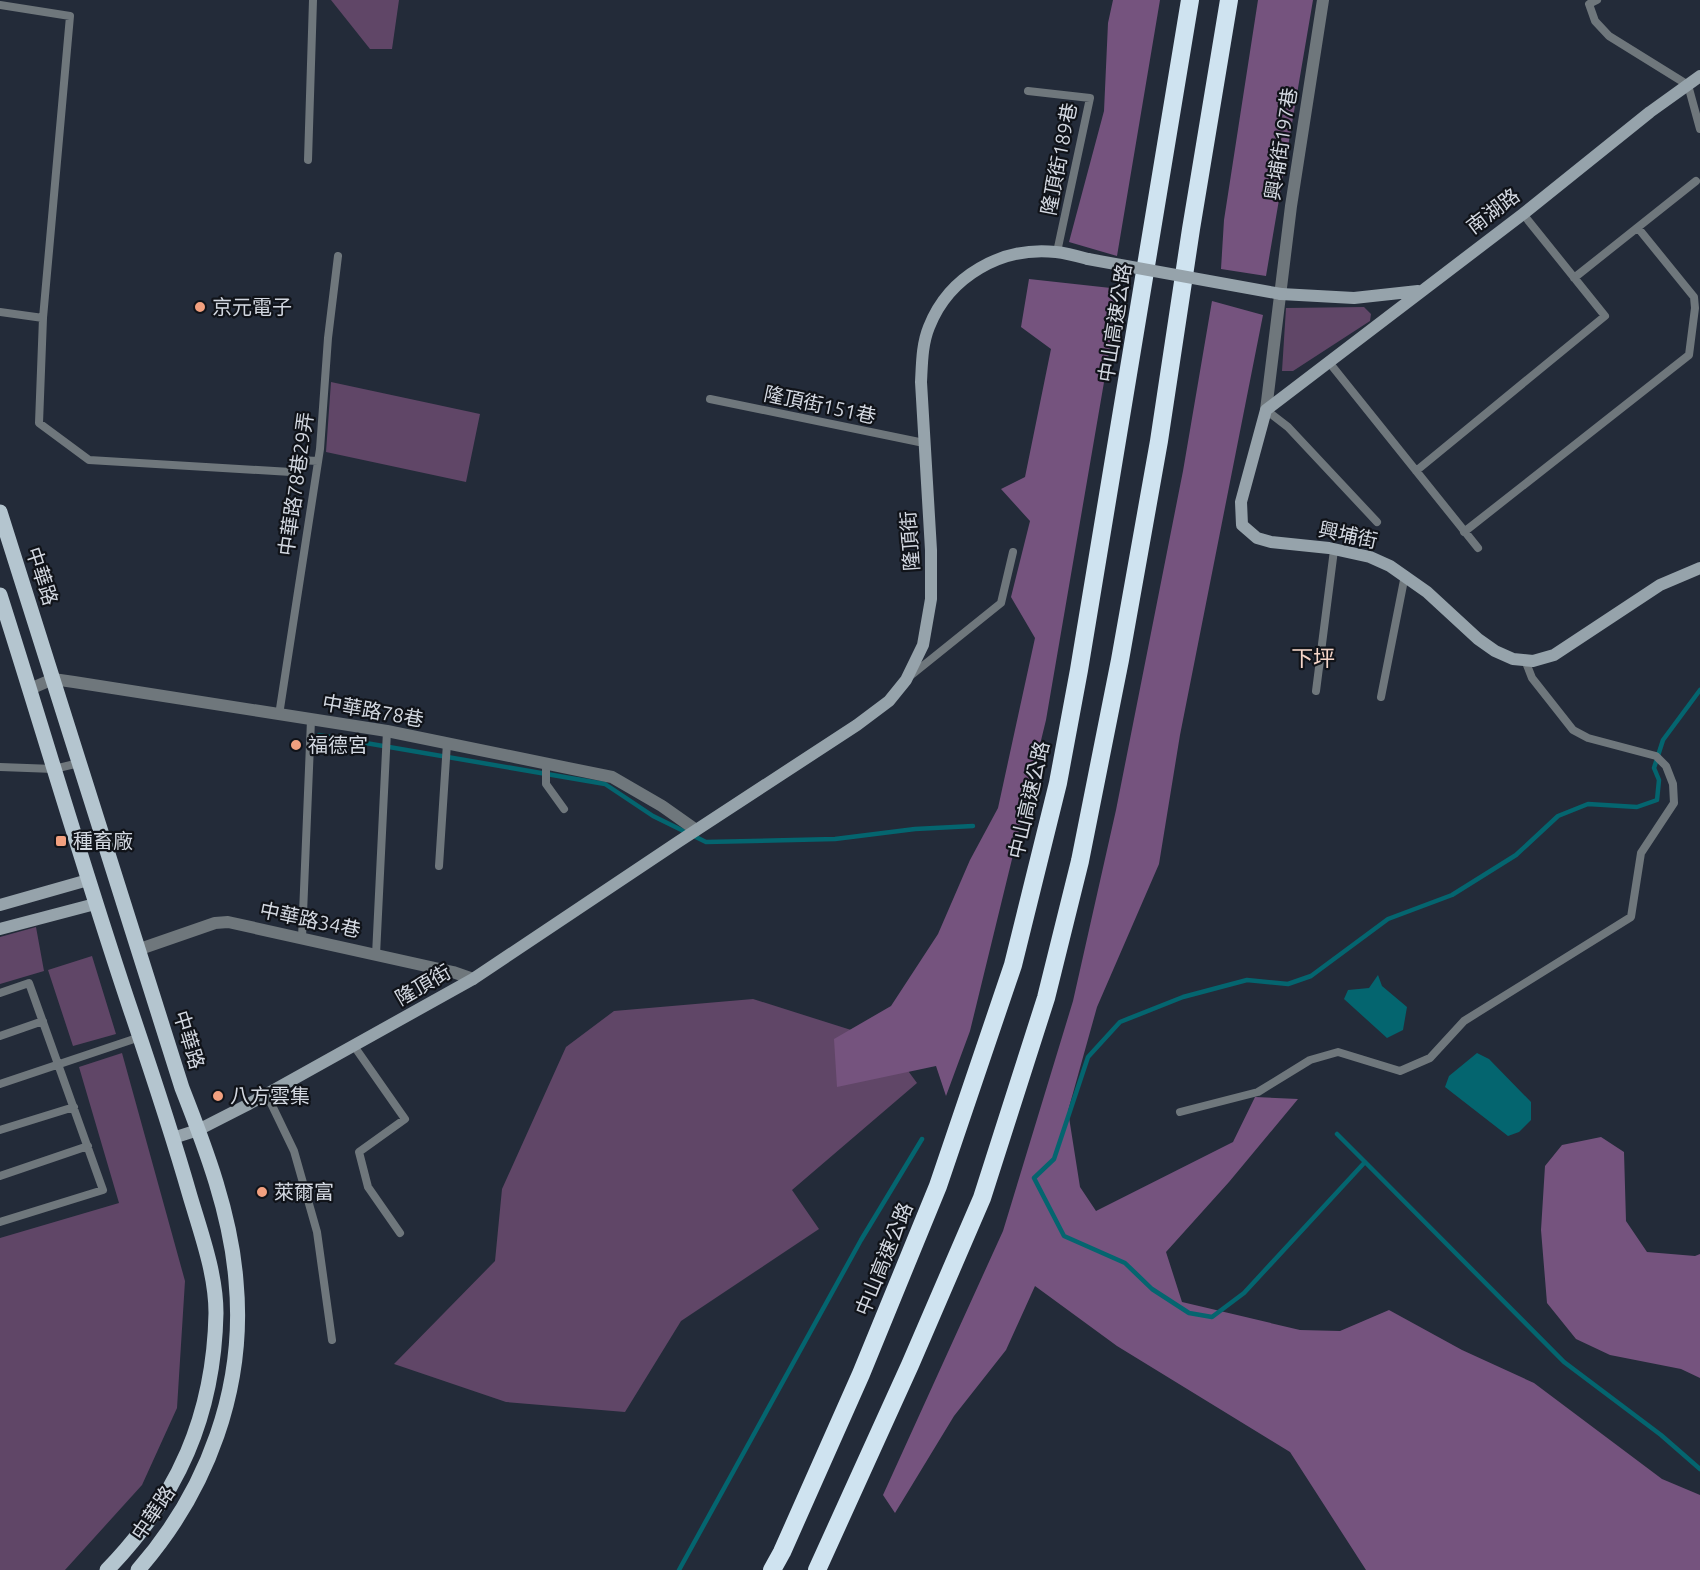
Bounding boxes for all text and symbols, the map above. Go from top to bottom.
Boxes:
street label: 興埔街197巷 [1260,86,1301,202]
street label: 隆頂街189巷 [1036,101,1081,217]
street label: 南湖路 [1462,183,1524,238]
street label: 中山高速公路 [1094,262,1135,384]
place label: 京元電子 [212,295,292,318]
marker: 京元電子 [193,300,207,314]
street label: 隆頂街151巷 [762,381,878,428]
street label: 中華路78巷29弄 [274,410,317,557]
street label: 隆頂街 [896,510,923,572]
street label: 興埔街 [1316,517,1380,552]
street label: 中華路 [22,544,63,608]
district label: 下坪 [1291,645,1335,670]
street label: 中華路78巷 [321,690,426,731]
place label: 福德宮 [308,733,368,756]
marker: 福德宮 [289,738,303,752]
street label: 中山高速公路 [1004,739,1053,861]
place label: 種畜廠 [73,829,133,852]
marker: 種畜廠 [54,834,68,848]
street label: 中華路34巷 [258,898,363,941]
street label: 隆頂街 [391,960,454,1010]
street label: 中華路 [170,1008,209,1072]
place label: 八方雲集 [230,1084,310,1107]
marker: 八方雲集 [211,1089,225,1103]
place label: 萊爾富 [274,1180,334,1203]
marker: 萊爾富 [255,1185,269,1199]
street label: 中山高速公路 [850,1199,917,1319]
street label: 中華路 [126,1481,179,1544]

